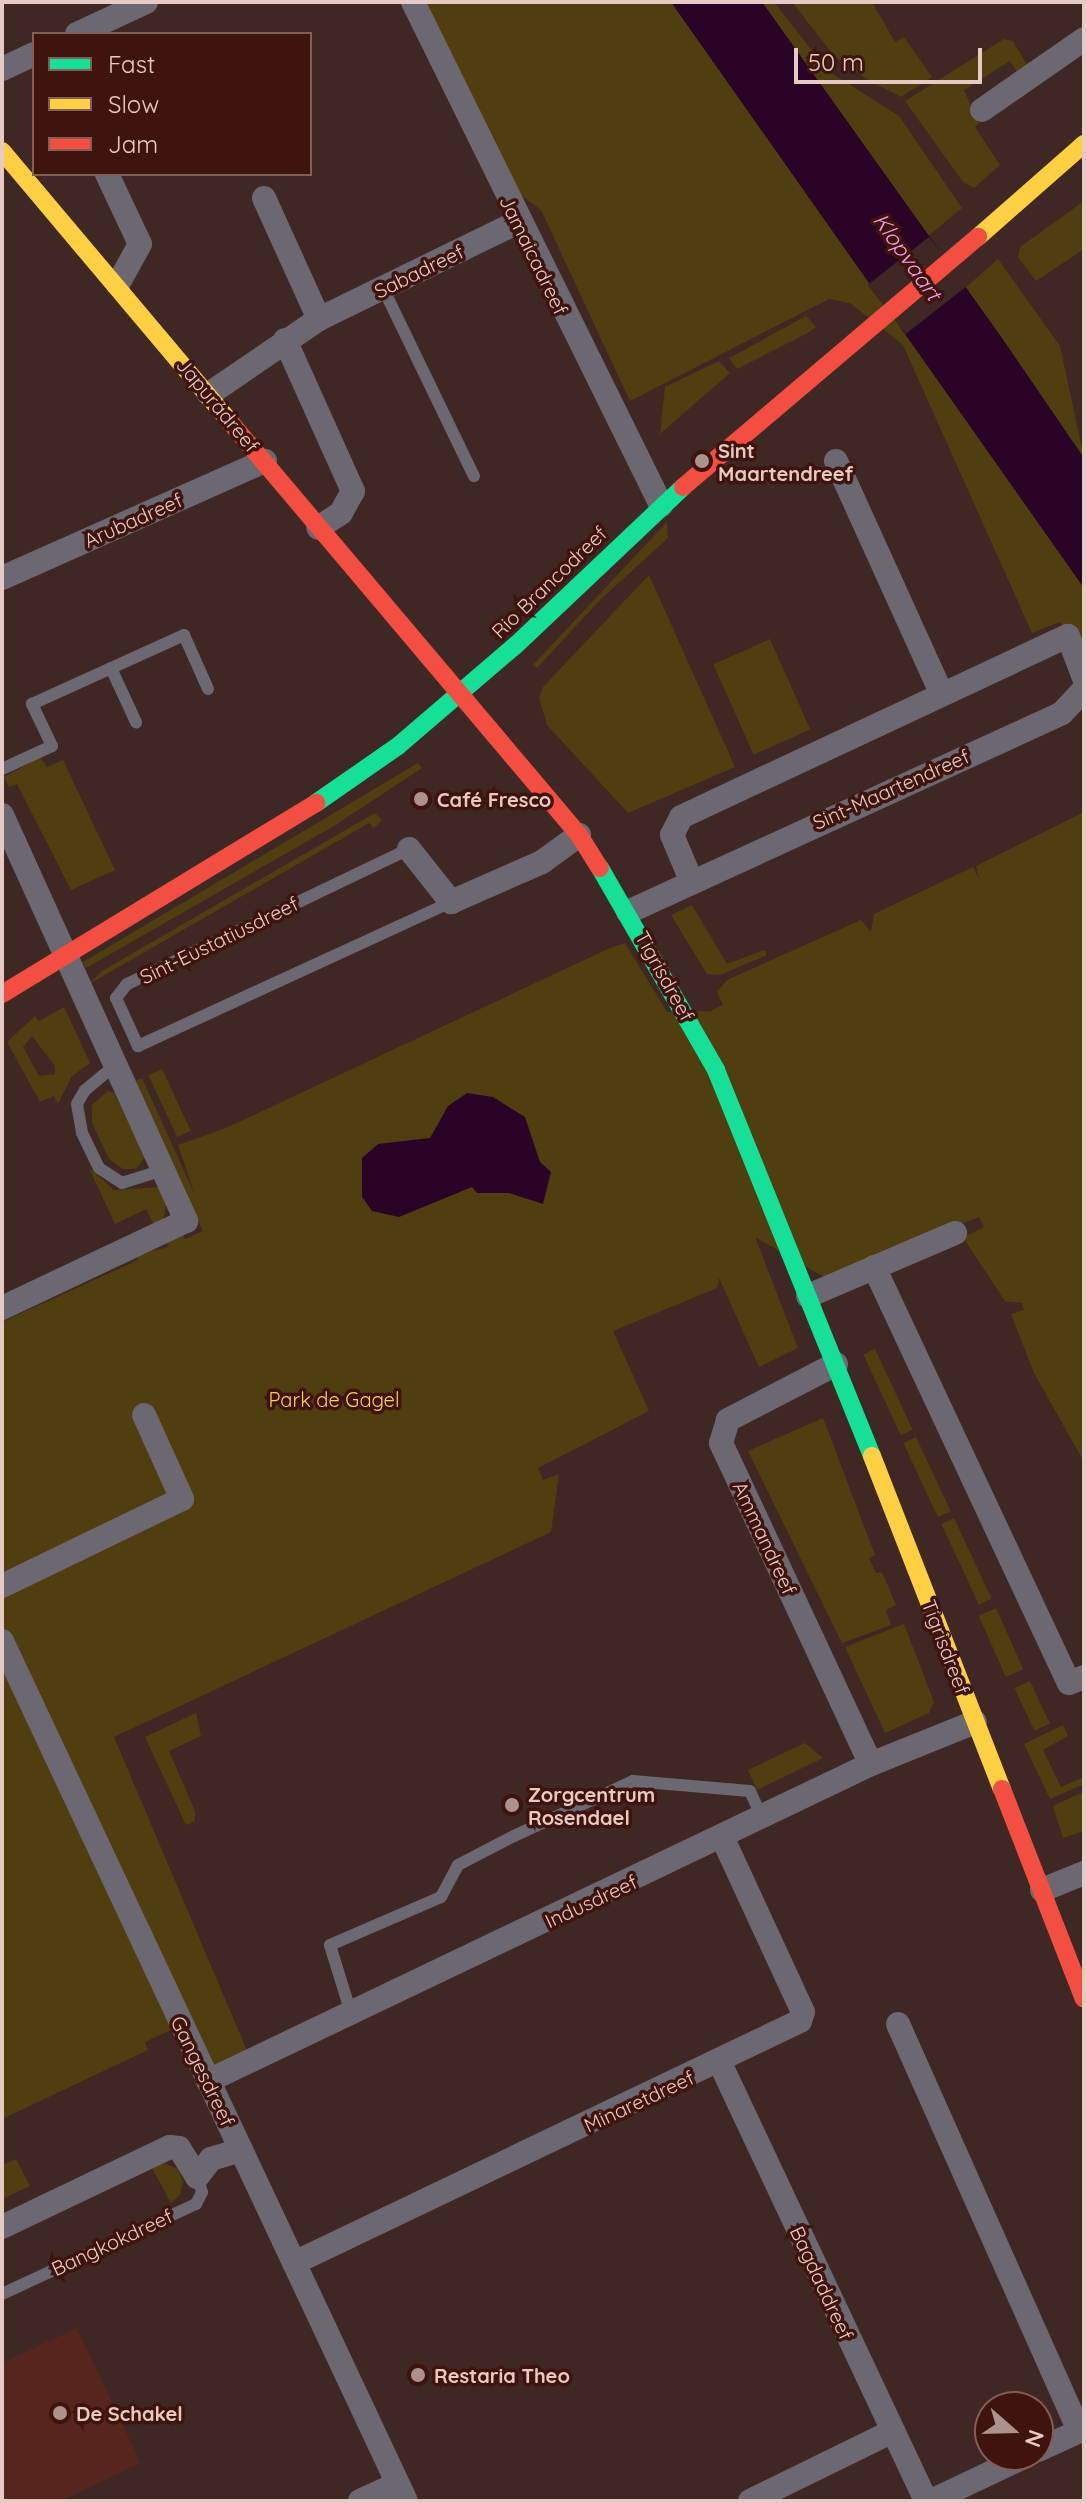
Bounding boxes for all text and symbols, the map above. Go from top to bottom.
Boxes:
legend [32,32,312,176]
scale bar [798,32,986,82]
text: 50 m [808,47,864,77]
text: Fast [108,49,155,79]
text: Slow [108,89,159,119]
text: Jam [108,129,158,159]
street label: Jamaicadreef [495,191,573,319]
water label: Klopvaart [867,208,947,306]
street label: Sabadreef [370,239,468,303]
street label: Japurádreef [172,353,264,457]
place label: Sint Maartendreef [718,438,853,485]
marker: Sint Maartendreef [693,452,711,470]
street label: Arubadreef [80,488,186,552]
street label: Rio Brancodreef [486,521,612,643]
street label: Sint-Maartendreef [809,744,973,834]
place label: Café Fresco [437,787,551,811]
marker: Café Fresco [412,790,430,808]
street label: Sint-Eustatiusdreef [136,891,302,989]
street label: Tigrisdreef [630,927,700,1025]
park label: Park de Gagel [269,1387,399,1411]
street label: Ammandreef [728,1478,802,1598]
street label: Tigrisdreef [917,1596,975,1698]
place label: Zorgcentrum Rosendael [528,1782,655,1829]
marker: Zorgcentrum Rosendael [503,1796,521,1814]
street label: Indusdreef [541,1869,641,1933]
street label: Gangesdreef [166,2012,240,2130]
street label: Minaretdreef [580,2065,698,2137]
street label: Bangkokdreef [48,2203,176,2281]
street label: Bagdaddreef [785,2222,859,2344]
place label: Restaria Theo [434,2363,570,2387]
marker: Restaria Theo [409,2366,427,2384]
north arrow [974,2391,1054,2471]
place label: De Schakel [76,2401,183,2425]
marker: De Schakel [51,2404,69,2422]
text: N [1019,2426,1051,2451]

